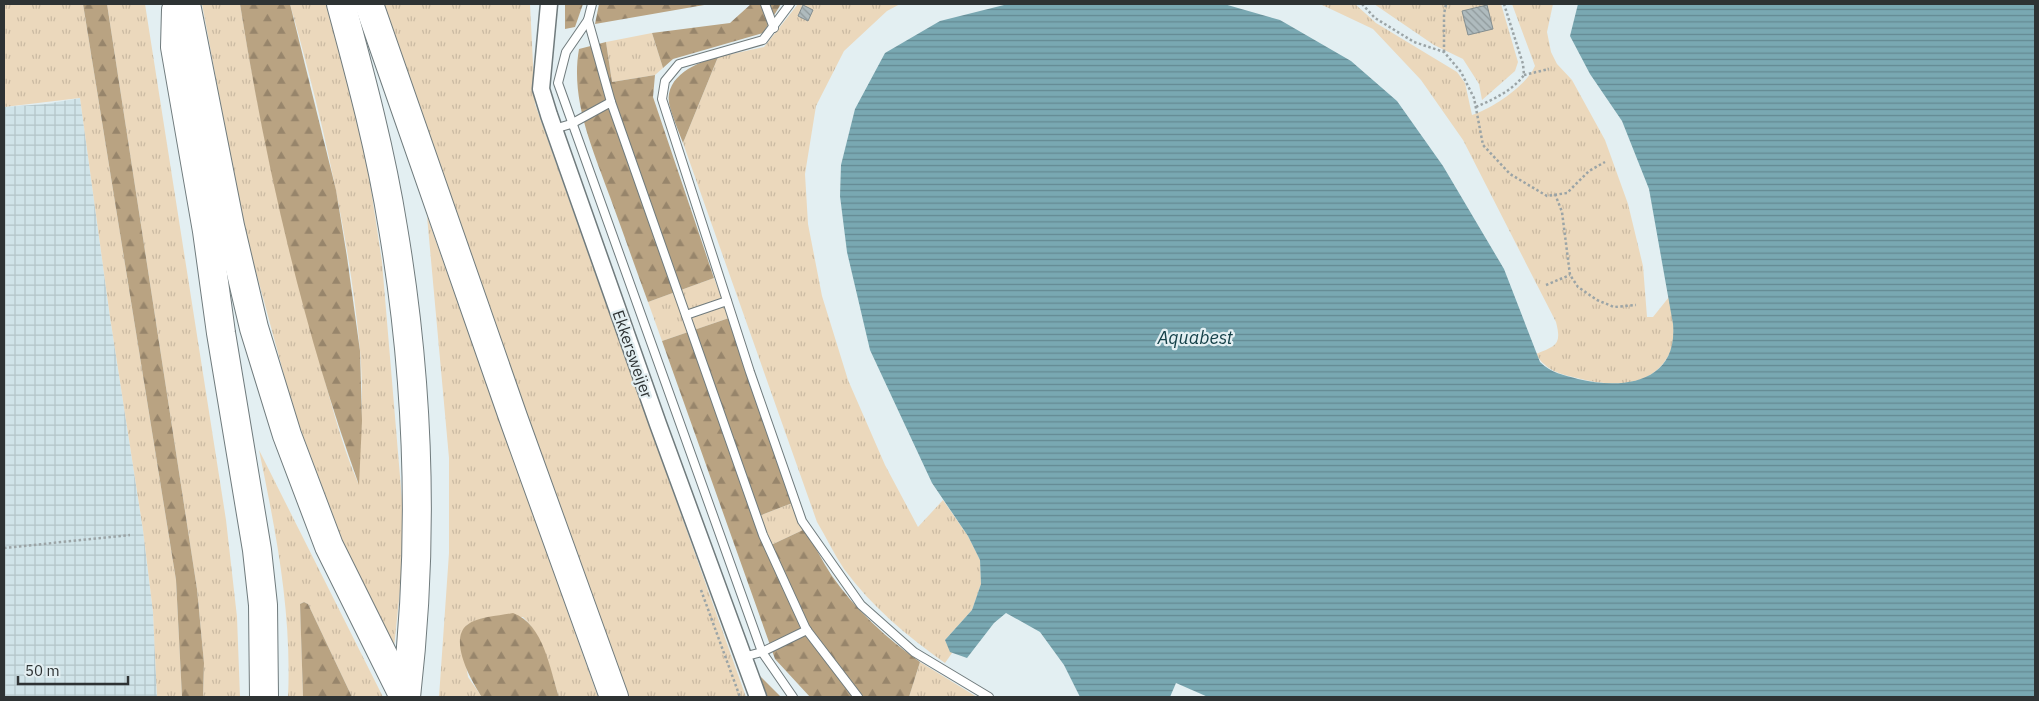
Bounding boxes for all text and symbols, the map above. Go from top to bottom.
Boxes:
street label: Ekkersweijer [609,307,657,401]
water label: Aquabest [1156,326,1234,349]
scale bar [18,654,128,686]
text: 50 m [25,661,60,680]

